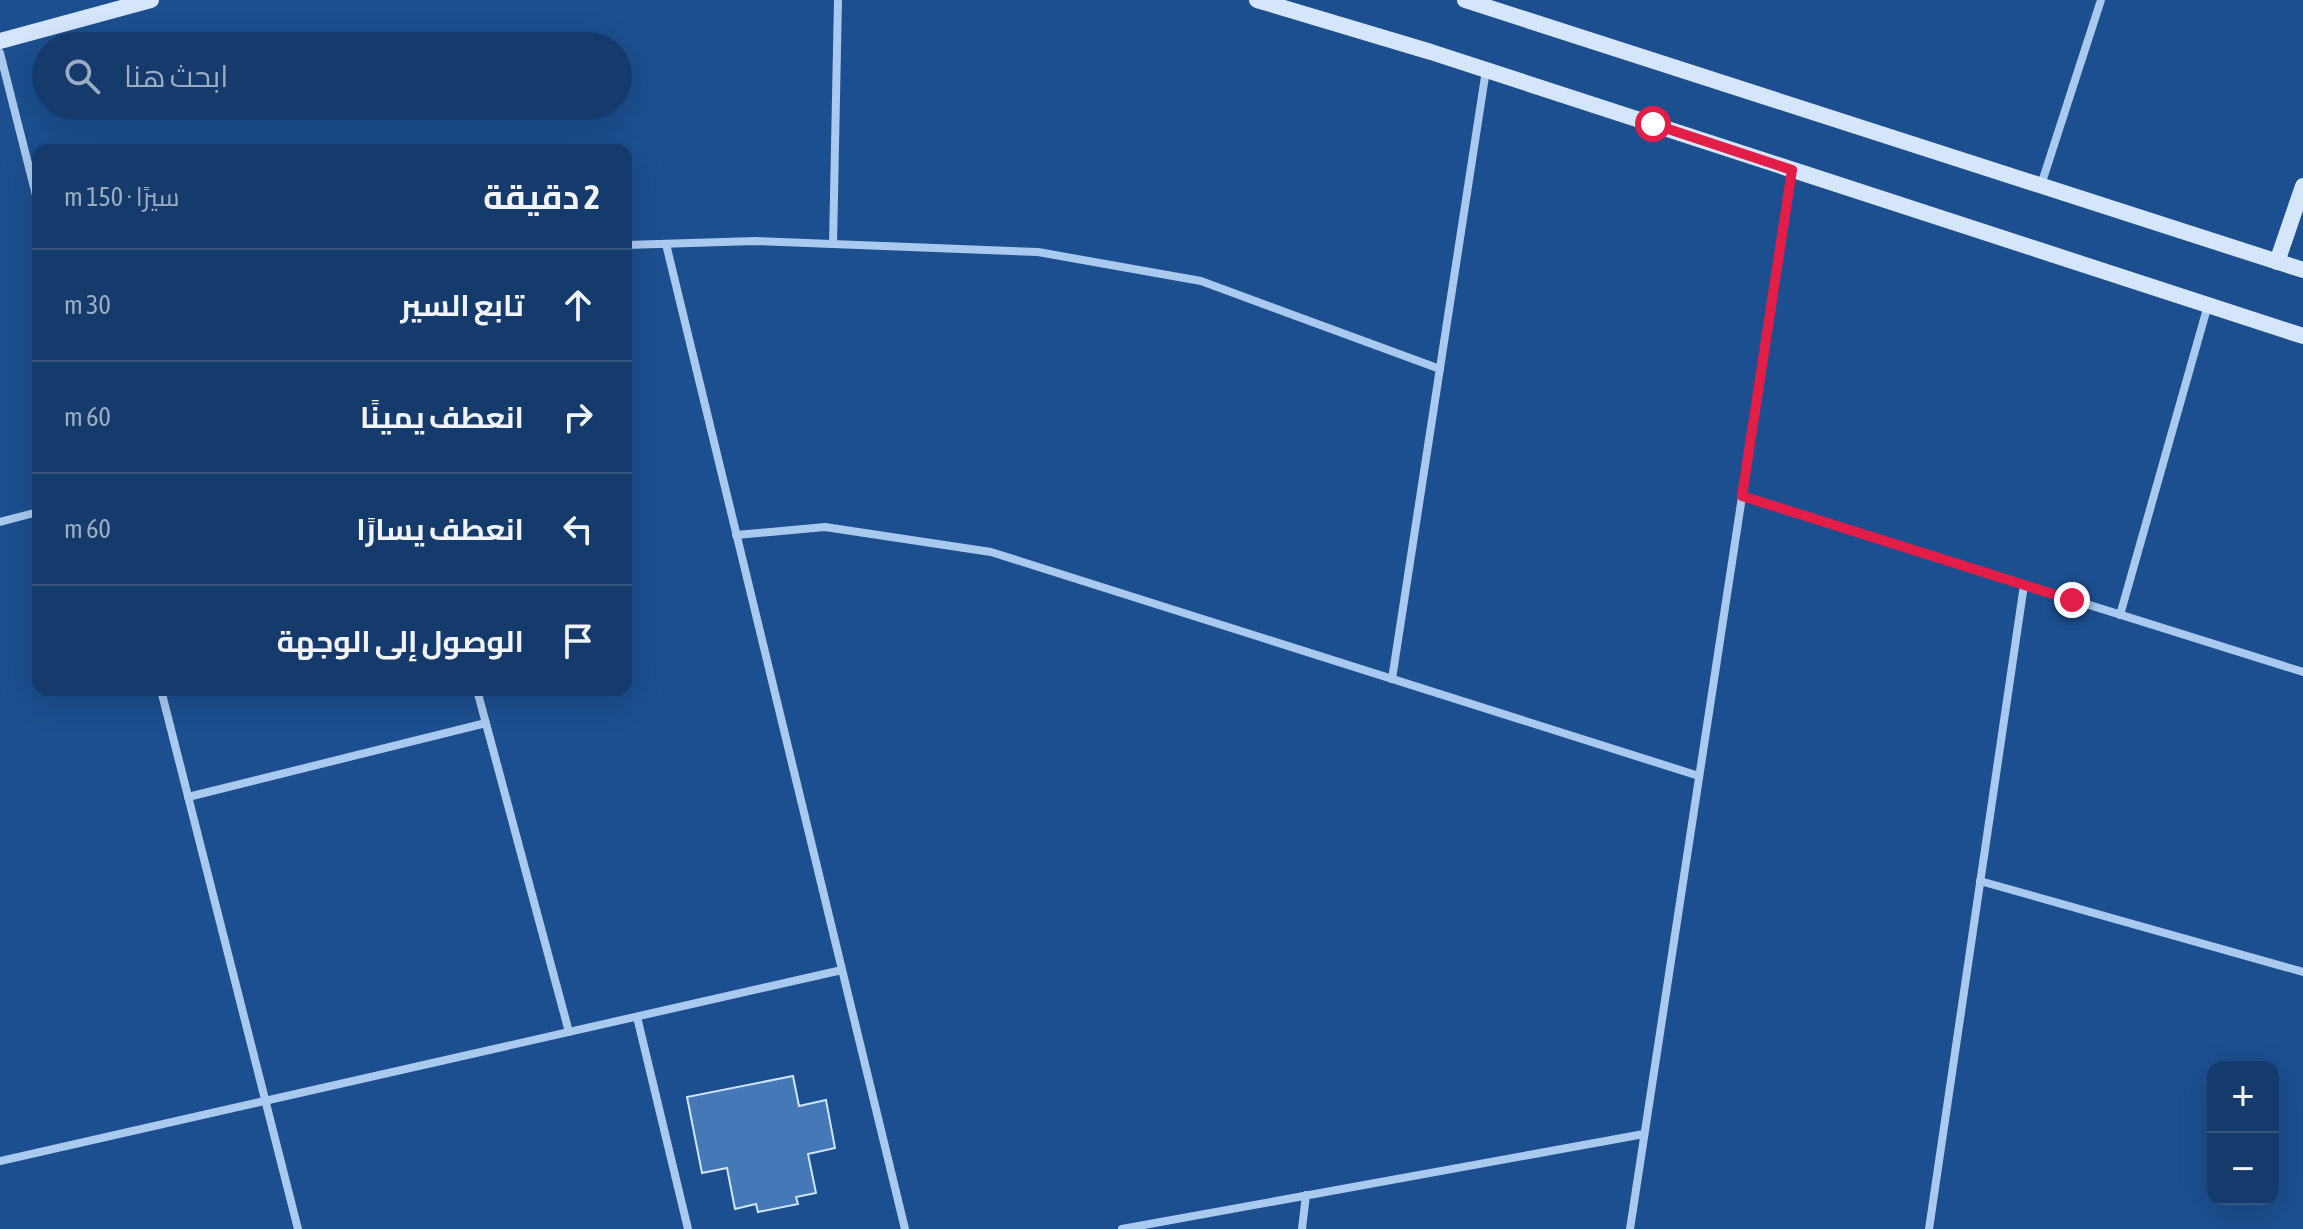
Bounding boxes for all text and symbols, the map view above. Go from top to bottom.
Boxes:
search box [32,32,632,120]
icon: search [60,54,104,98]
text: ابحث هنا [124,59,228,93]
route start [1635,106,1671,142]
text: 2 دقيقة [483,177,600,216]
text: سيرًا · 150 m [64,182,180,212]
icon: ahead [556,283,600,327]
text: تابع السير [401,288,524,322]
text: 30 m [64,290,111,320]
icon: right [556,395,600,439]
text: انعطف يمينًا [360,400,524,434]
text: 60 m [64,402,111,432]
icon: left [556,507,600,551]
text: انعطف يسارًا [356,512,524,546]
text: 60 m [64,514,111,544]
route end [2054,582,2090,618]
icon: arrive [556,619,600,663]
text: الوصول إلى الوجهة [277,624,524,658]
map controls [2207,1061,2279,1205]
button: + [2207,1061,2279,1133]
button: − [2207,1133,2279,1205]

